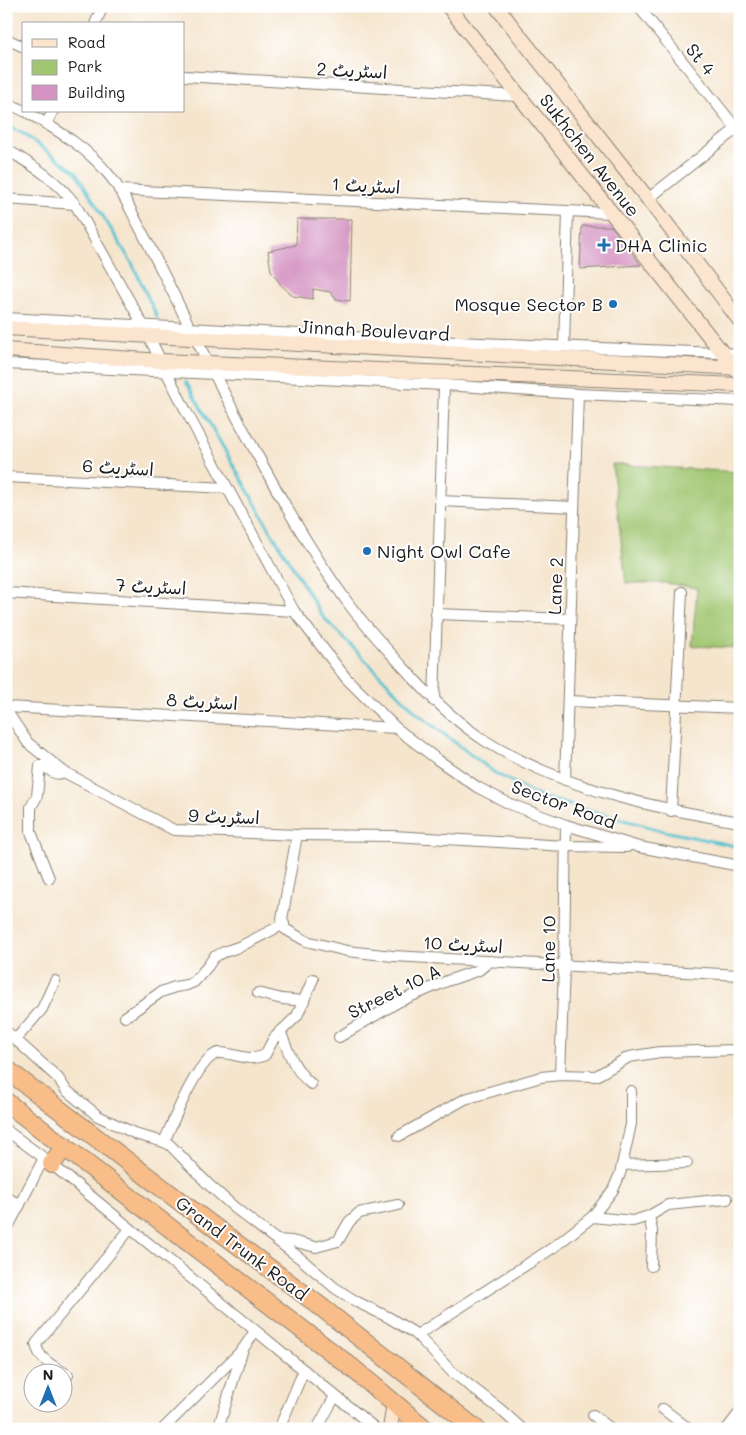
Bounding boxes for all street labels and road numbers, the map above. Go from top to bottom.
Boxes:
street label: St 4 [681,38,721,80]
street label: اسٹریٹ 2 [316,56,388,84]
street label: Sukhchen Avenue [534,89,646,221]
street label: اسٹریٹ 1 [331,171,401,199]
street label: Jinnah Boulevard [298,314,450,346]
street label: اسٹریٹ 6 [82,453,154,481]
street label: Lane 2 [542,557,568,615]
street label: اسٹریٹ 7 [115,572,187,600]
street label: اسٹریٹ 8 [166,687,238,715]
street label: Sector Road [508,774,620,834]
street label: اسٹریٹ 9 [188,803,260,829]
street label: Lane 10 [535,915,561,983]
street label: اسٹریٹ 10 [423,930,503,958]
street label: Street 10 A [344,958,444,1024]
street label: Grand Trunk Road [171,1190,313,1306]

